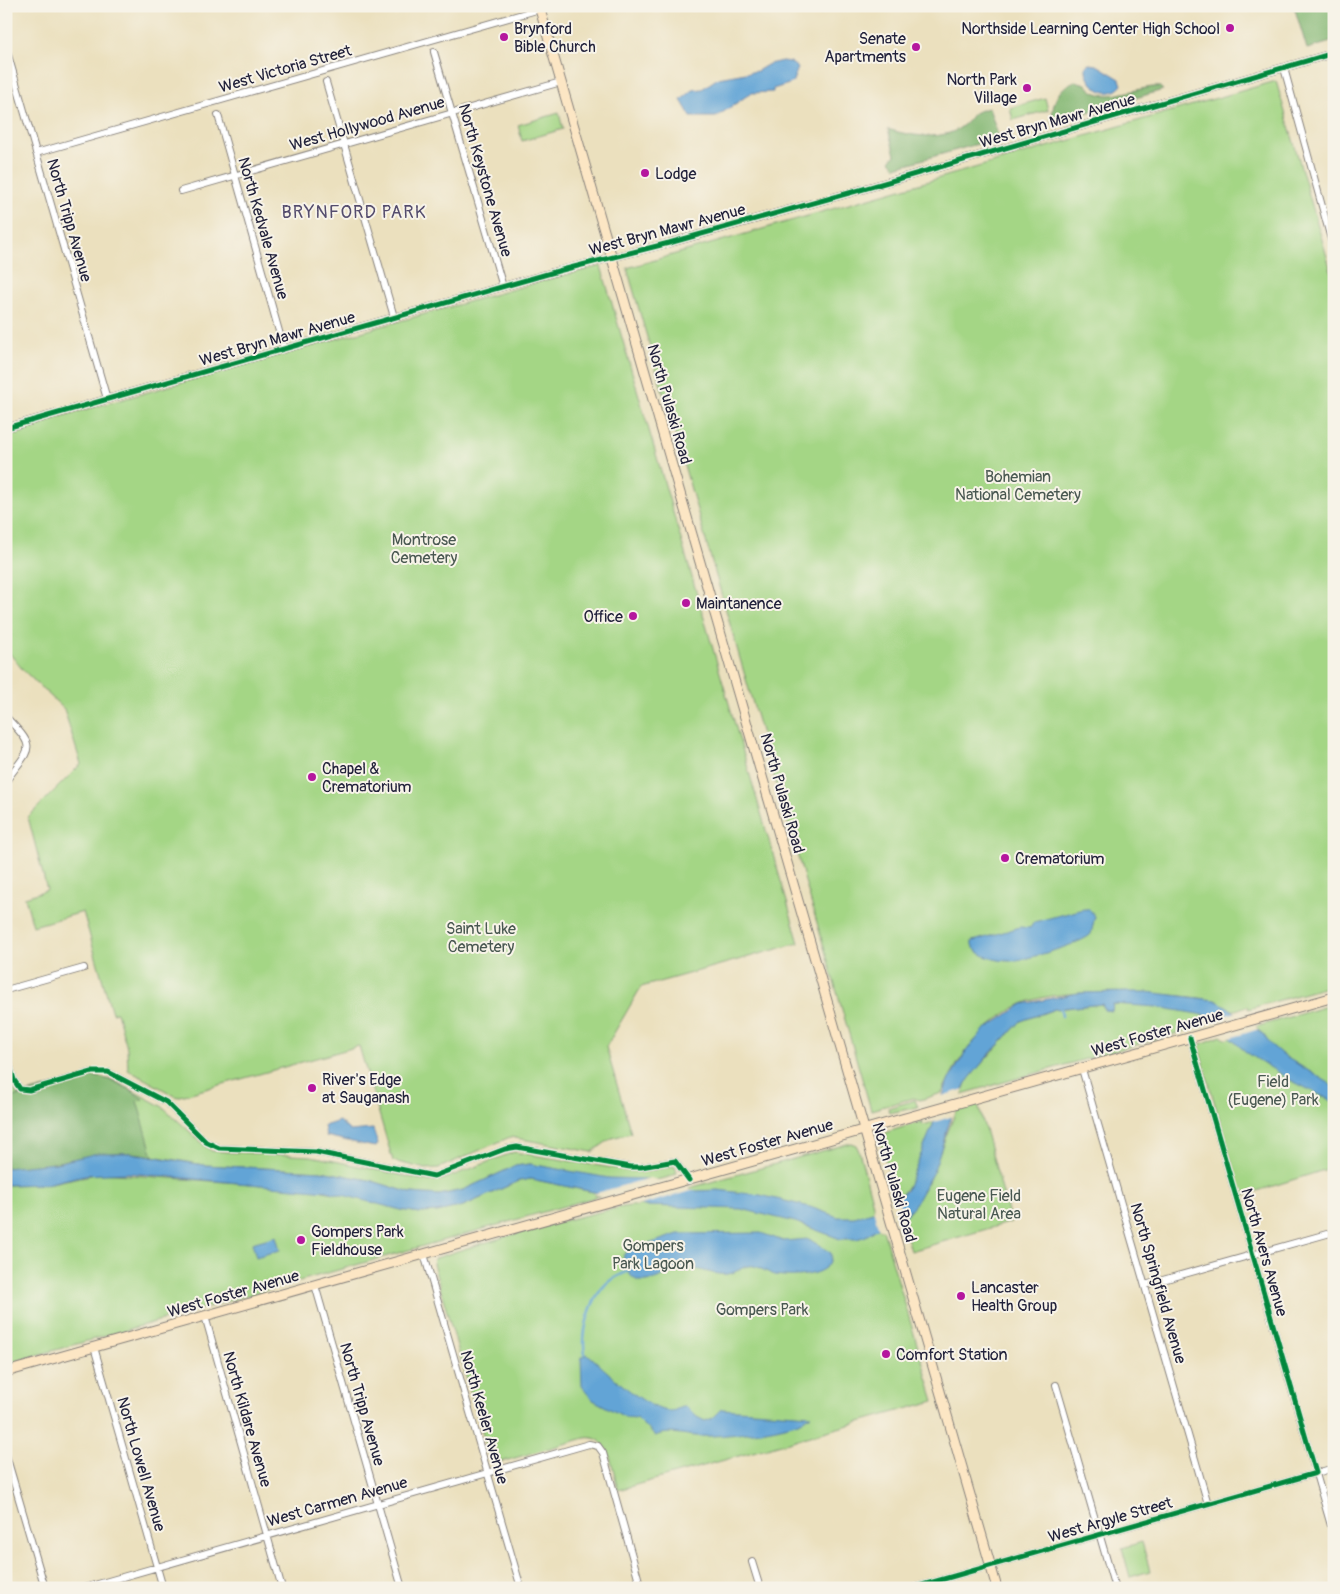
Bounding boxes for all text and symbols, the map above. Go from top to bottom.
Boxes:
place label: Brynford Bible Church [514,19,596,57]
place label: Northside Learning Center High School [961,19,1220,39]
marker: Northside Learning Center High School [1224,22,1236,34]
place label: Senate Apartments [824,29,906,67]
marker: Brynford Bible Church [498,31,510,43]
street label: West Victoria Street [217,40,354,97]
marker: Senate Apartments [910,41,922,53]
place label: North Park Village [946,70,1017,108]
marker: North Park Village [1021,82,1033,94]
street label: West Bryn Mawr Avenue [977,89,1137,153]
street label: West Hollywood Avenue [287,92,447,156]
street label: North Keystone Avenue [454,101,517,259]
street label: North Kedvale Avenue [233,155,293,302]
street label: North Tripp Avenue [42,156,96,284]
place label: Lodge [655,164,696,184]
marker: Lodge [639,167,651,179]
street label: West Bryn Mawr Avenue [587,199,748,260]
district label: BRYNFORD PARK [281,201,427,224]
street label: West Bryn Mawr Avenue [197,307,357,371]
street label: North Pulaski Road [642,342,696,467]
park label: Bohemian National Cemetery [955,467,1081,505]
park label: Montrose Cemetery [391,530,457,568]
place label: Maintanence [696,594,782,614]
marker: Maintanence [680,597,692,609]
place label: Office [584,607,623,627]
marker: Office [627,610,639,622]
street label: North Pulaski Road [755,731,809,856]
place label: Chapel & Crematorium [322,759,412,797]
marker: Chapel & Crematorium [306,771,318,783]
place label: Crematorium [1015,849,1105,869]
marker: Crematorium [999,852,1011,864]
park label: Saint Luke Cemetery [446,919,516,957]
street label: West Foster Avenue [1089,1005,1225,1061]
place label: River's Edge at Sauganash [322,1070,410,1108]
park label: Field (Eugene) Park [1227,1072,1319,1110]
marker: River's Edge at Sauganash [306,1082,318,1094]
street label: West Foster Avenue [699,1115,835,1171]
street label: North Pulaski Road [867,1120,921,1245]
park label: Eugene Field Natural Area [937,1186,1021,1224]
street label: North Avers Avenue [1236,1186,1292,1319]
street label: North Springfield Avenue [1125,1201,1191,1366]
place label: Gompers Park Fieldhouse [311,1222,404,1260]
marker: Gompers Park Fieldhouse [295,1234,307,1246]
park label: Gompers Park Lagoon [612,1236,694,1274]
street label: West Foster Avenue [165,1266,301,1322]
place label: Lancaster Health Group [971,1278,1057,1316]
marker: Lancaster Health Group [955,1290,967,1302]
park label: Gompers Park [716,1300,809,1320]
street label: North Tripp Avenue [335,1340,389,1468]
place label: Comfort Station [896,1345,1007,1365]
street label: North Keeler Avenue [455,1348,513,1486]
marker: Comfort Station [880,1348,892,1360]
street label: North Kildare Avenue [218,1349,276,1489]
street label: North Lowell Avenue [112,1395,170,1534]
street label: West Carmen Avenue [265,1472,410,1532]
street label: West Argyle Street [1046,1493,1175,1547]

